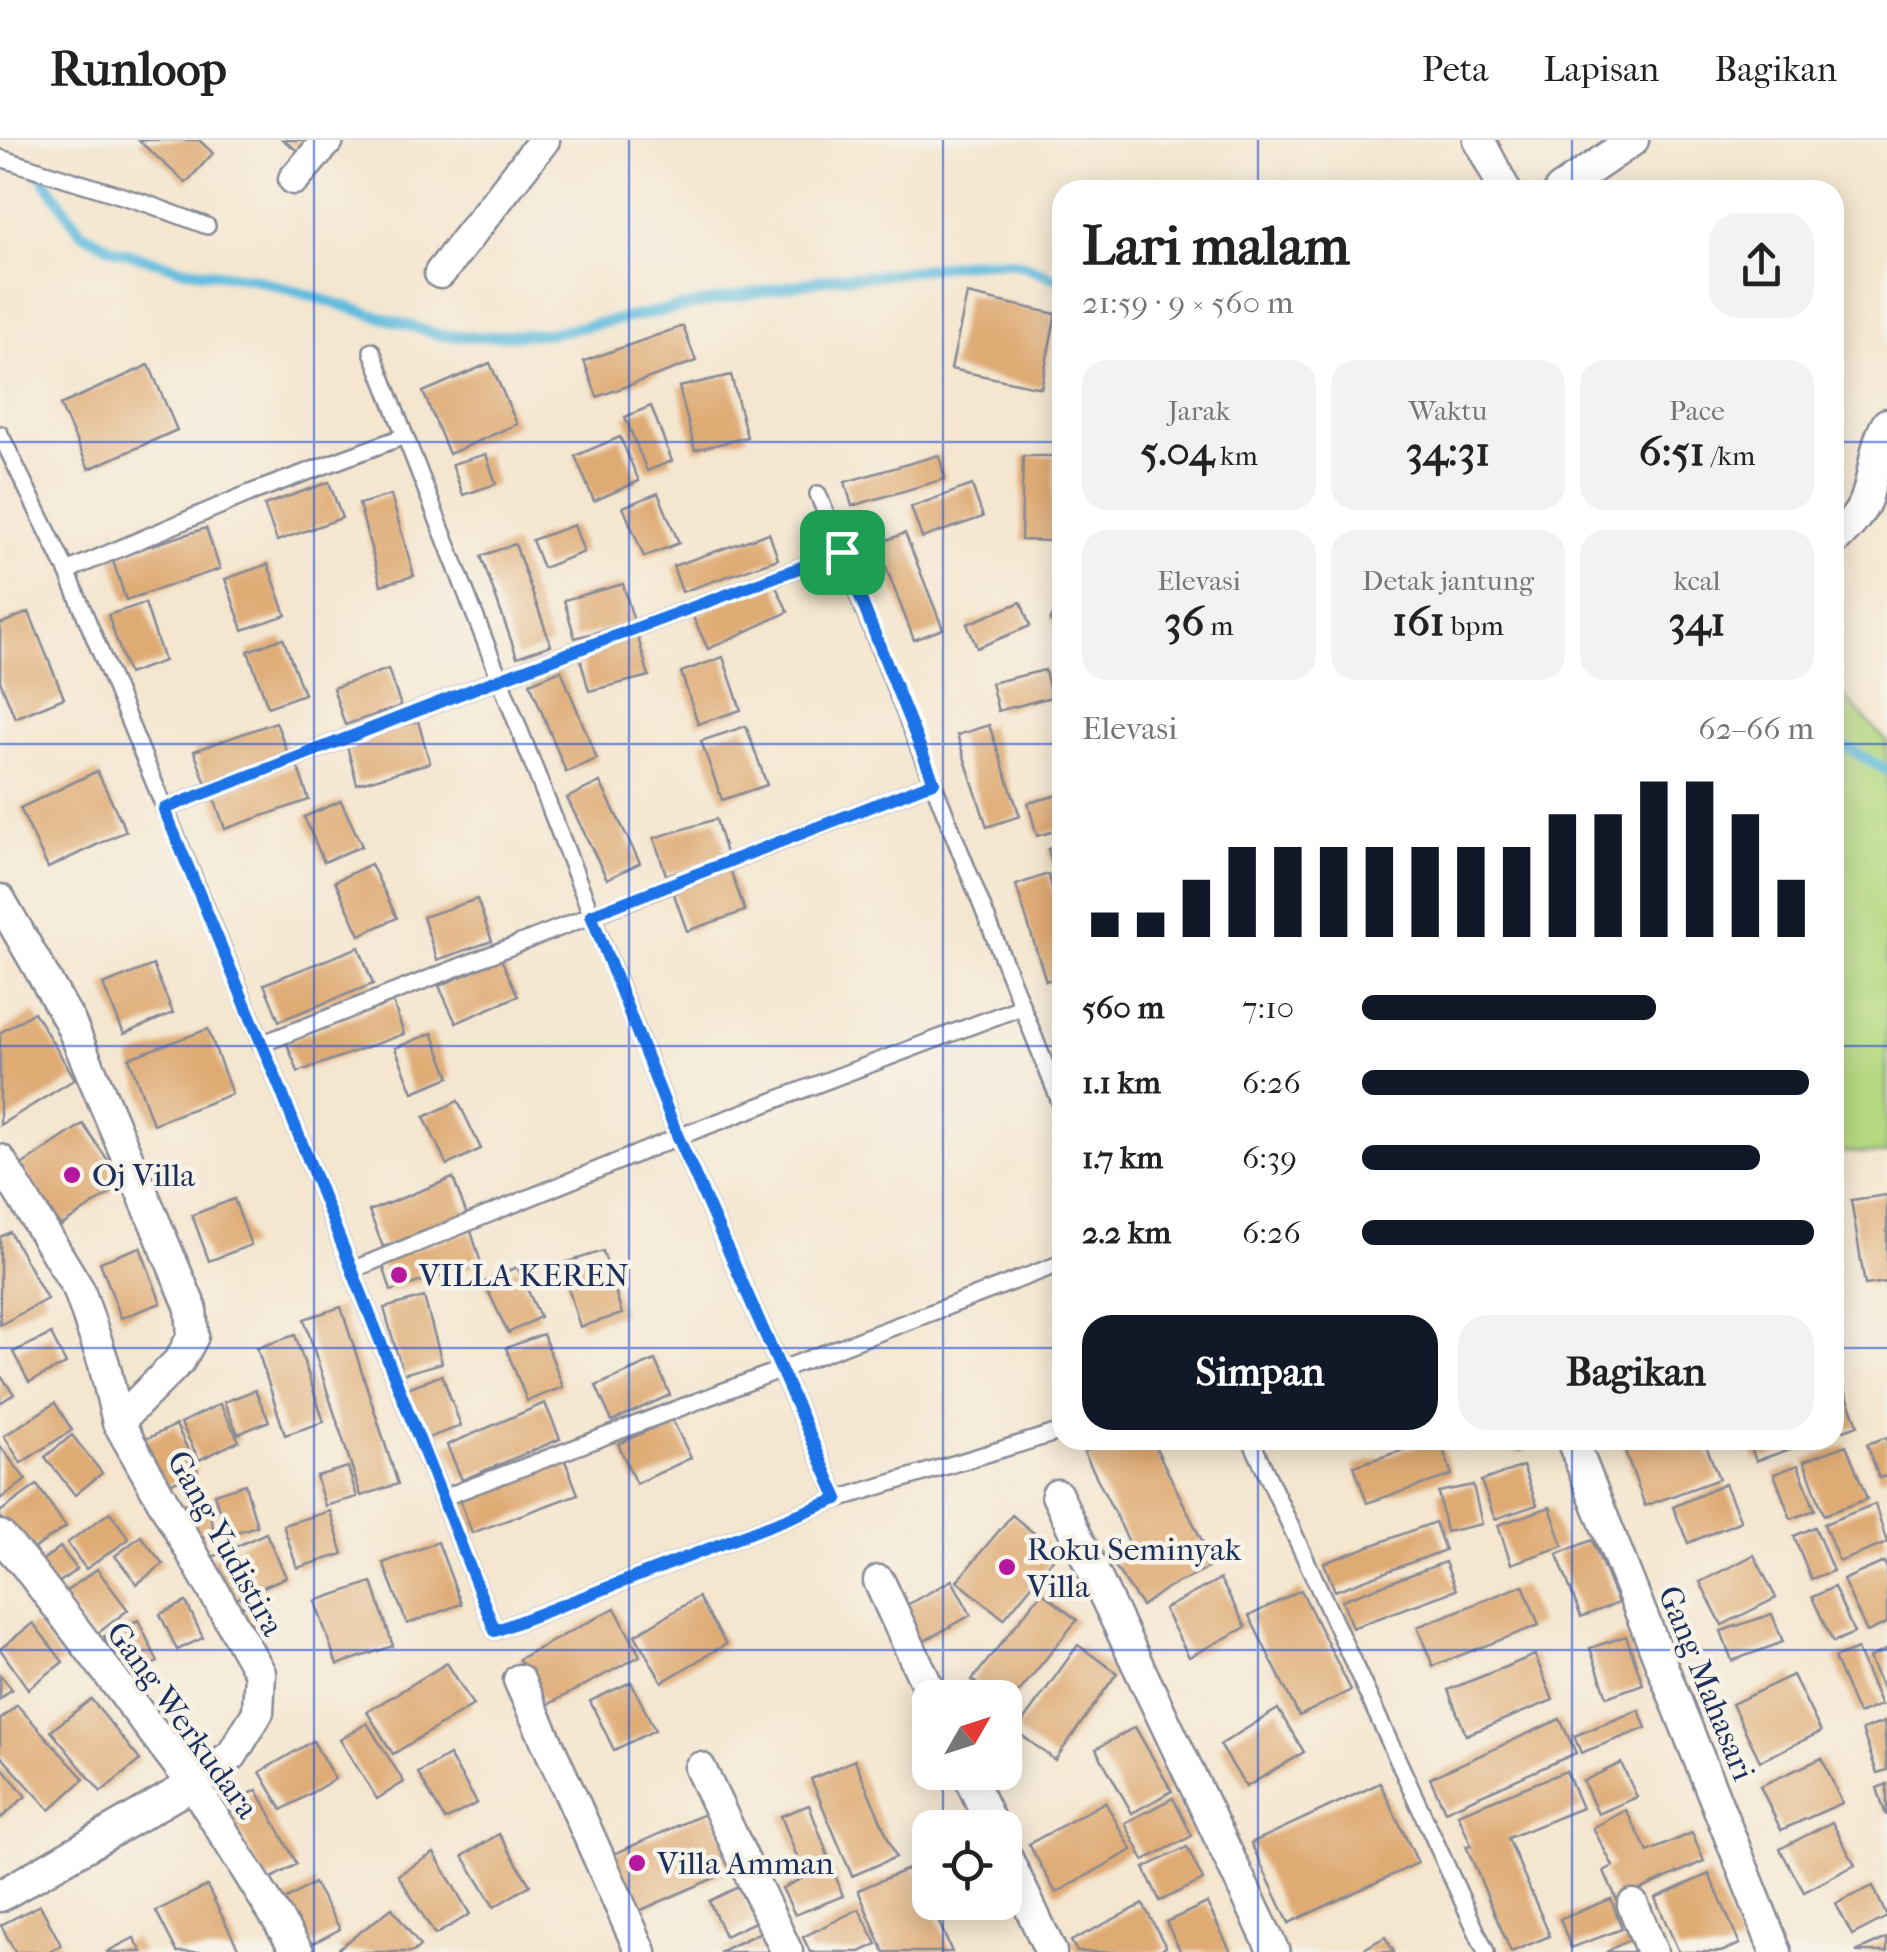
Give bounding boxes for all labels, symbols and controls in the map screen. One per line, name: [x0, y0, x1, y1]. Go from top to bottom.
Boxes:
text: Runloop: [50, 41, 227, 97]
text: Peta: [1422, 49, 1488, 90]
text: Lapisan: [1543, 49, 1659, 90]
text: Bagikan: [1714, 49, 1837, 90]
button: share: [1709, 213, 1814, 318]
text: Lari malam: [1082, 214, 1350, 278]
text: 21:59 · 9 × 560 m: [1082, 284, 1294, 321]
text: Jarak: [1168, 394, 1230, 427]
text: Waktu: [1409, 394, 1487, 427]
text: Pace: [1669, 394, 1725, 427]
text: 5.04: [1140, 427, 1214, 476]
text: 34:31: [1406, 427, 1490, 476]
text: 6:51: [1639, 427, 1705, 476]
text: km: [1214, 439, 1258, 472]
text: /km: [1705, 439, 1755, 472]
pin: [800, 510, 885, 595]
icon: arrive: [815, 525, 870, 580]
text: Elevasi: [1157, 564, 1241, 597]
text: Detak jantung: [1362, 564, 1534, 597]
text: kcal: [1673, 564, 1721, 597]
text: 36: [1164, 597, 1204, 646]
text: 161: [1392, 597, 1445, 646]
text: 341: [1668, 597, 1726, 646]
text: m: [1204, 609, 1234, 642]
text: bpm: [1445, 609, 1504, 642]
text: Elevasi: [1082, 710, 1177, 747]
text: 62–66 m: [1698, 710, 1814, 747]
text: 560 m: [1082, 989, 1164, 1026]
text: 7:10: [1242, 989, 1294, 1026]
text: 1.1 km: [1082, 1064, 1161, 1101]
text: 6:26: [1242, 1064, 1301, 1101]
text: 1.7 km: [1082, 1139, 1163, 1176]
text: 6:39: [1242, 1139, 1297, 1176]
place label: Oj Villa: [92, 1157, 196, 1194]
marker: Oj Villa: [61, 1164, 83, 1186]
text: 2.2 km: [1082, 1214, 1171, 1251]
text: 6:26: [1242, 1214, 1301, 1251]
place label: VILLA KEREN: [418, 1257, 629, 1294]
marker: VILLA KEREN: [388, 1264, 410, 1286]
button: Simpan: [1082, 1315, 1438, 1430]
button: Bagikan: [1458, 1315, 1814, 1430]
street label: Gang Yudistira: [160, 1444, 292, 1643]
place label: Roku Seminyak Villa: [1026, 1531, 1242, 1605]
marker: Roku Seminyak Villa: [996, 1556, 1018, 1578]
street label: Gang Mahasari: [1651, 1581, 1763, 1786]
street label: Gang Werkudara: [99, 1615, 267, 1827]
north arrow: [912, 1680, 1022, 1790]
map controls: [912, 1680, 1022, 1920]
button: locate: [912, 1810, 1022, 1920]
place label: Villa Amman: [656, 1845, 834, 1882]
marker: Villa Amman: [626, 1852, 648, 1874]

